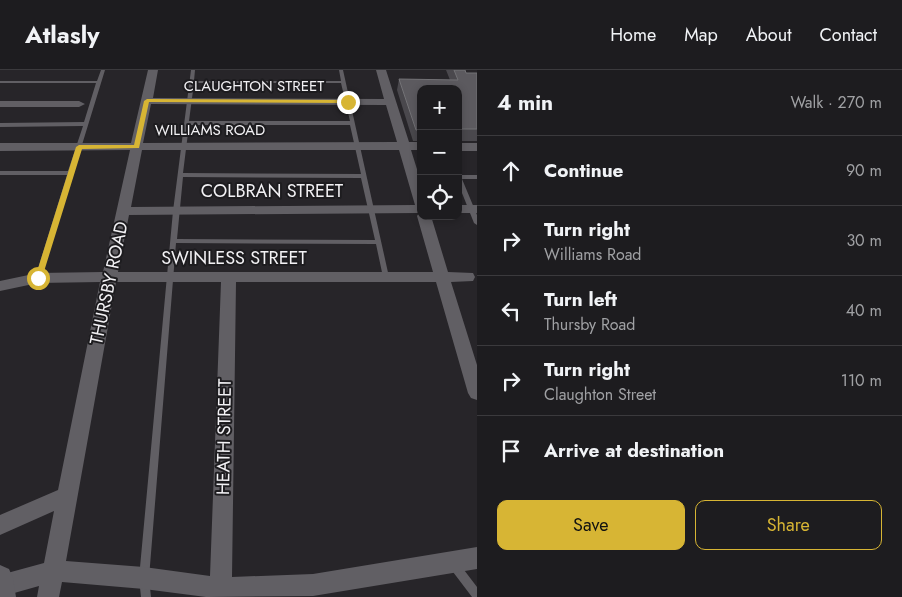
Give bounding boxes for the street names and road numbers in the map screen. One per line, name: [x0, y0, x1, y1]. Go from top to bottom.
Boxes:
street label: CLAUGHTON STREET: [184, 75, 324, 97]
street label: WILLIAMS ROAD: [155, 119, 265, 141]
street label: COLBRAN STREET: [201, 178, 344, 204]
street label: THURSBY ROAD: [83, 219, 135, 347]
street label: SWINLESS STREET: [161, 245, 307, 271]
street label: HEATH STREET: [210, 378, 238, 495]

